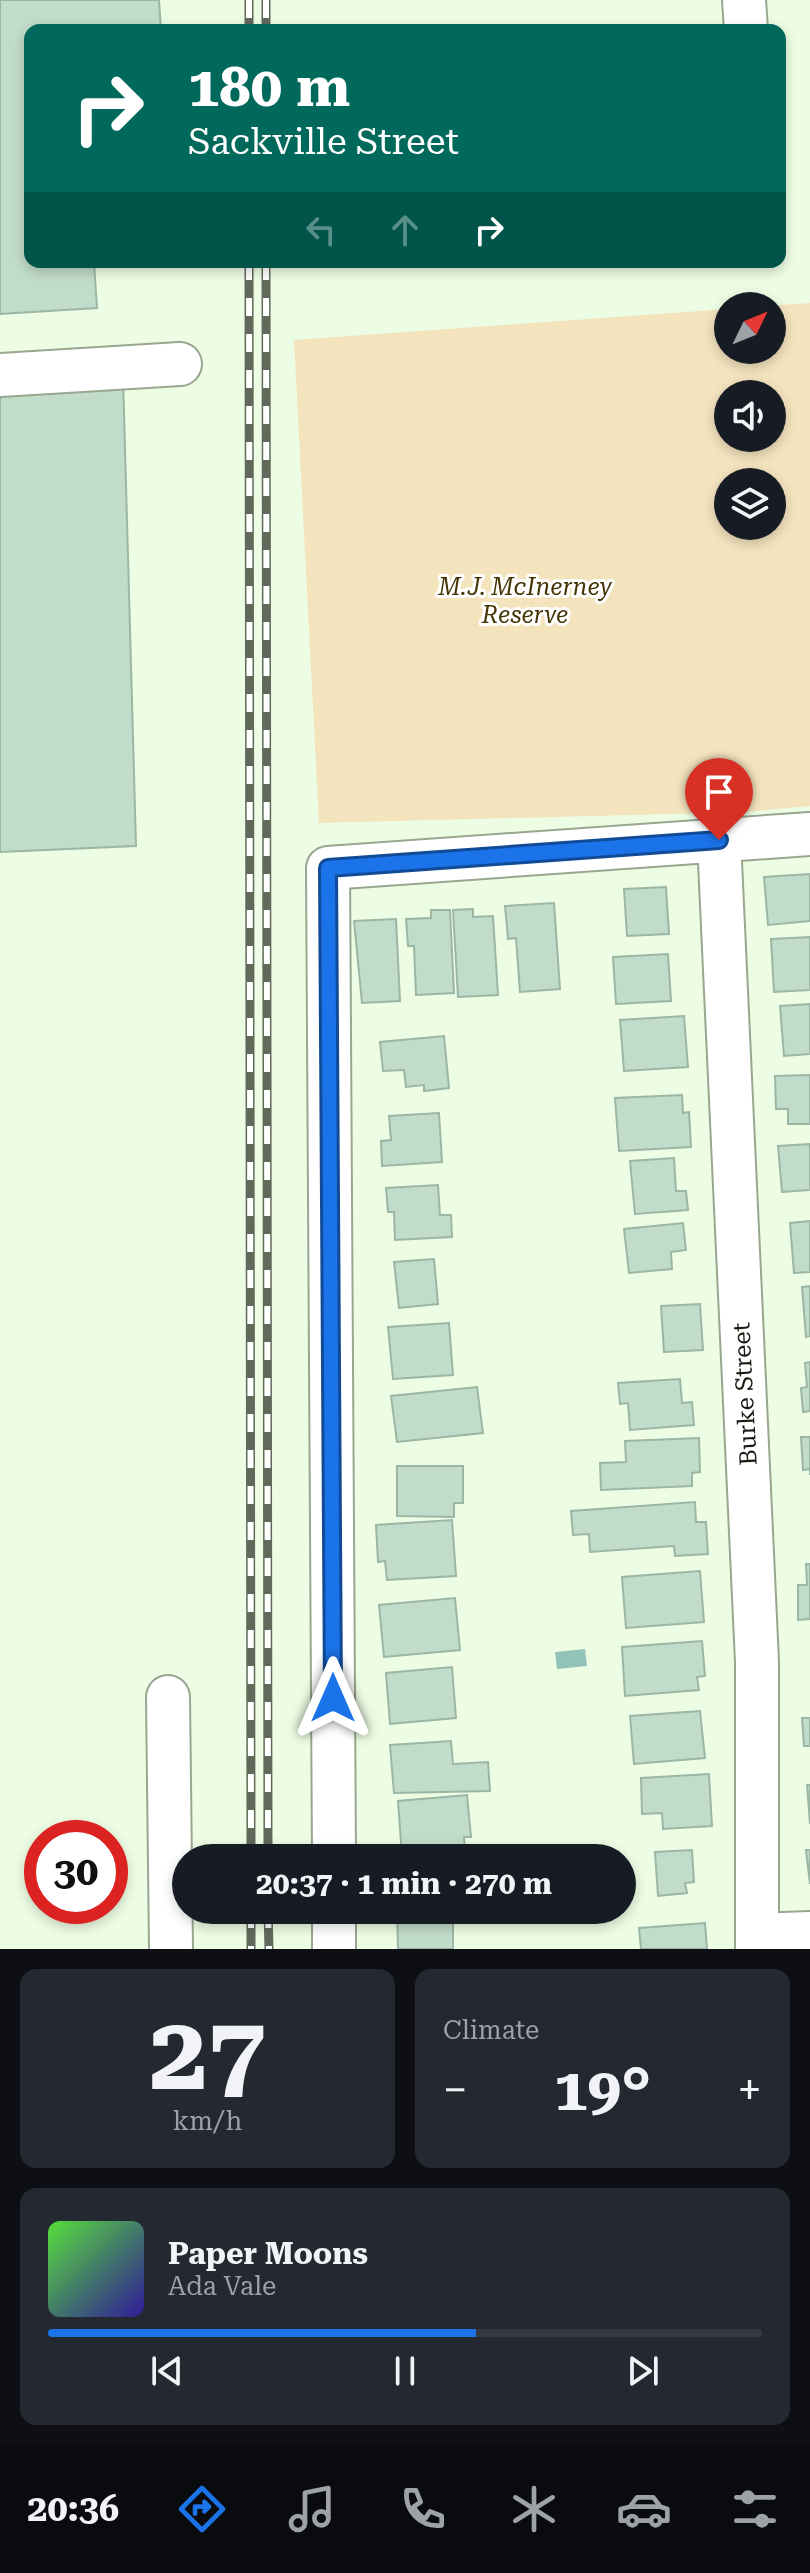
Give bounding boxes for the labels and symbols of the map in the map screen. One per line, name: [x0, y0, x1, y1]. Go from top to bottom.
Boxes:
north arrow: [714, 292, 786, 364]
park label: M.J. McInerney Reserve: [437, 573, 612, 629]
pin: [685, 758, 753, 840]
street label: Burke Street: [727, 1322, 763, 1466]
position arrow: [291, 1656, 375, 1740]
speed limit sign: 30: [24, 1820, 128, 1924]

